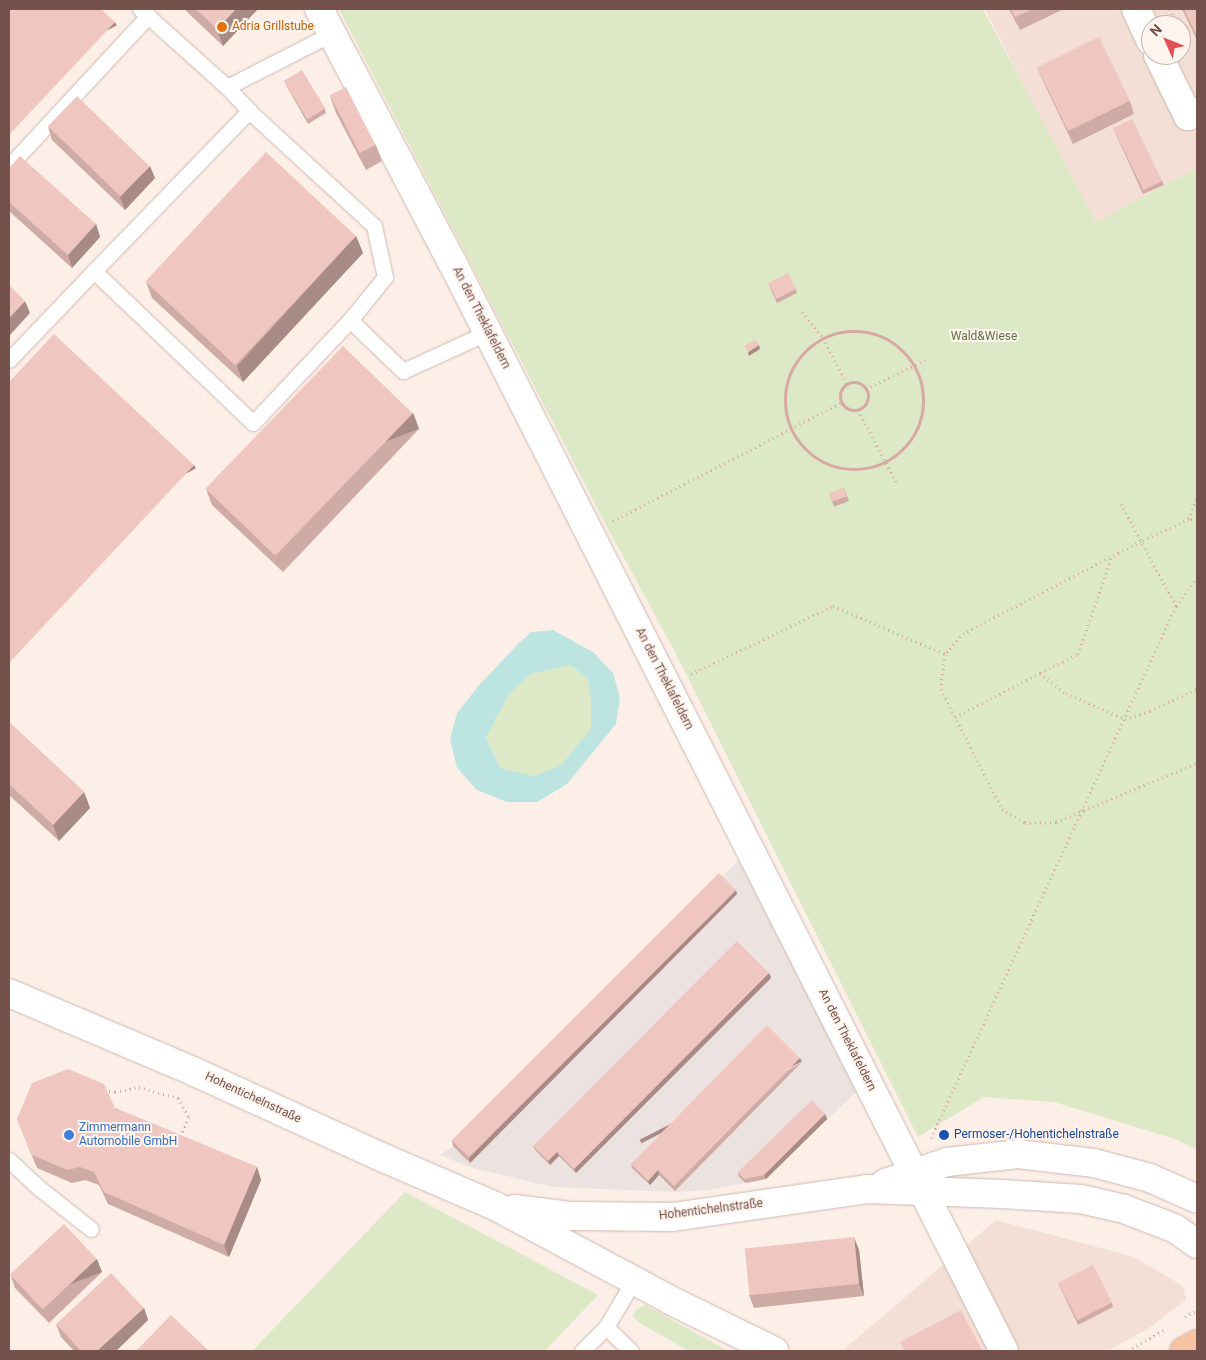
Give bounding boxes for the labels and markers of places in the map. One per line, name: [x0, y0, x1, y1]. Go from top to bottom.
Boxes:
place label: Adria Grillstube: [232, 20, 314, 34]
marker: Adria Grillstube: [216, 21, 228, 33]
place label: Zimmermann Automobile GmbH: [79, 1121, 177, 1149]
place label: Permoser-/Hohentichelnstraße: [954, 1128, 1119, 1142]
marker: Zimmermann Automobile GmbH: [63, 1129, 75, 1141]
marker: Permoser-/Hohentichelnstraße: [938, 1129, 950, 1141]

